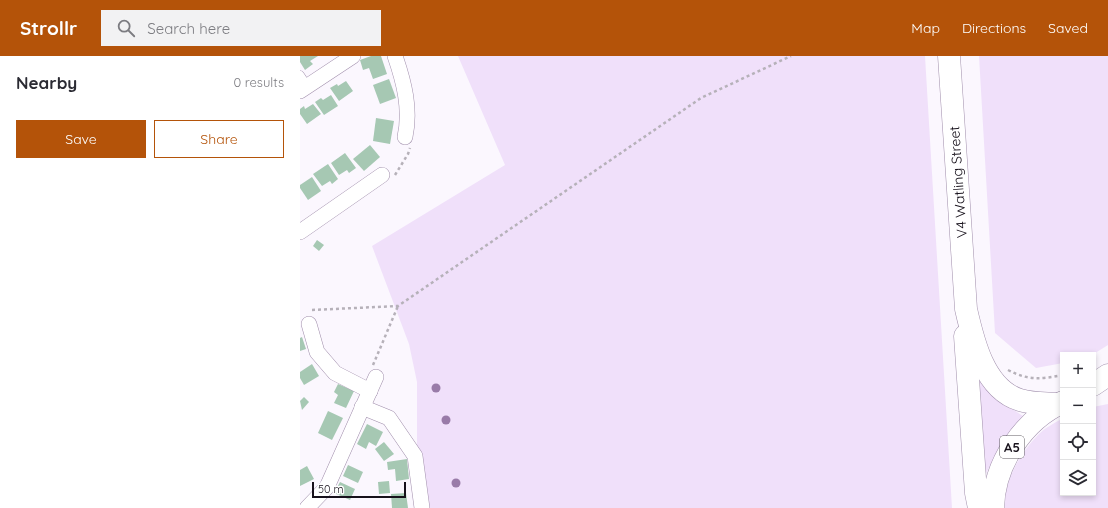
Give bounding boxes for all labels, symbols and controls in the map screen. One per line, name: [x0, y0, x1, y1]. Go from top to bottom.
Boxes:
search box: [101, 10, 381, 46]
text: Strollr: [20, 16, 77, 40]
icon: search: [115, 17, 137, 39]
text: Search here: [147, 19, 230, 38]
text: Map: [911, 19, 940, 37]
text: Directions: [962, 19, 1026, 37]
text: Saved: [1048, 19, 1088, 37]
text: Nearby: [16, 72, 77, 93]
text: 0 results: [233, 74, 284, 90]
button: Save: [16, 120, 146, 158]
button: Share: [154, 120, 284, 158]
street label: V4 Watling Street: [945, 125, 971, 239]
map controls: [1060, 352, 1096, 496]
button: +: [1060, 352, 1096, 388]
button: −: [1060, 388, 1096, 424]
button: locate: [1060, 424, 1096, 460]
road number: A5: [1000, 436, 1024, 458]
button: layers: [1060, 460, 1096, 496]
scale bar: [312, 480, 406, 499]
text: 50 m: [318, 482, 344, 496]

